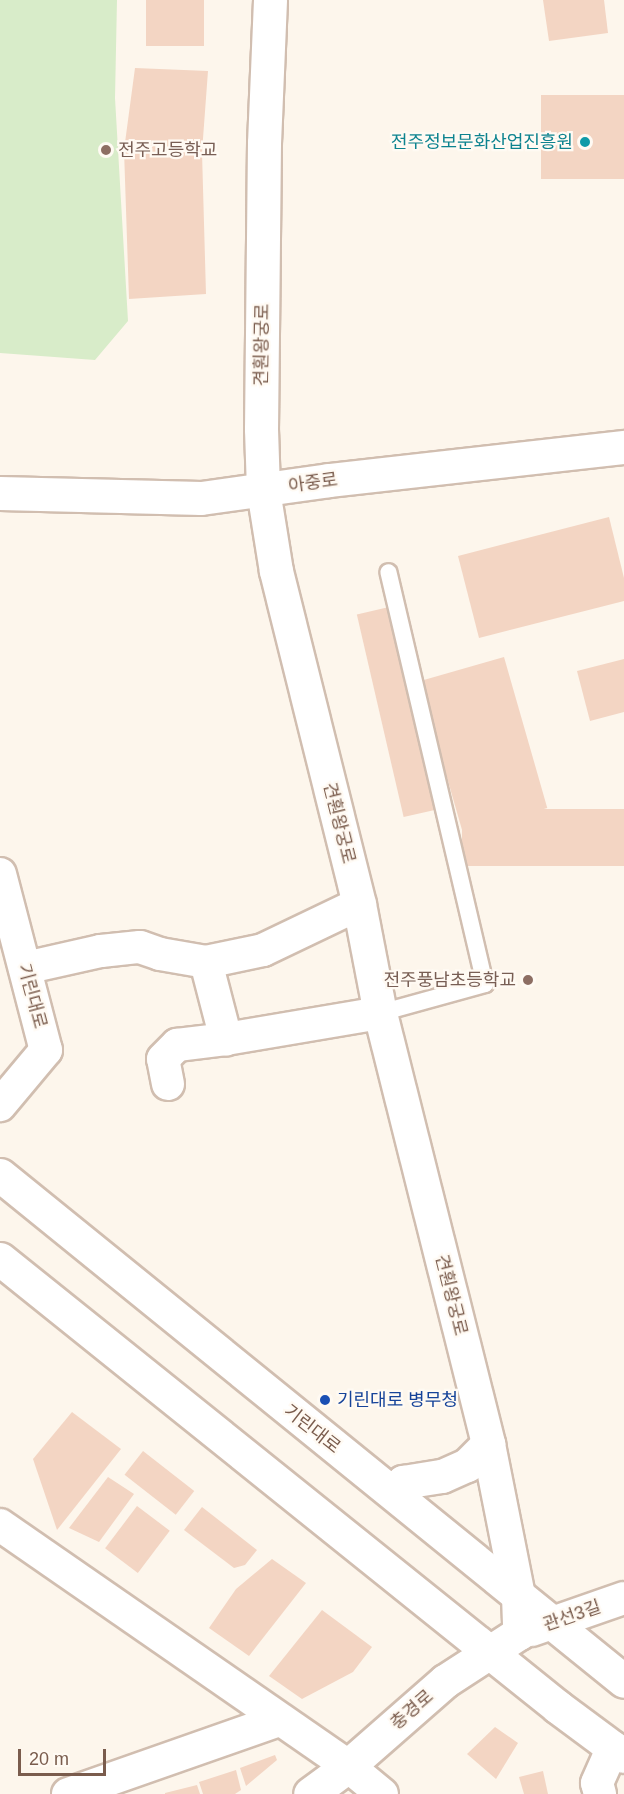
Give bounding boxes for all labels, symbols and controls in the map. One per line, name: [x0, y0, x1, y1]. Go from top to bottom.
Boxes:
place label: 전주정보문화산업진흥원: [391, 131, 573, 153]
marker: 전주정보문화산업진흥원: [578, 135, 592, 149]
place label: 전주고등학교: [118, 139, 217, 161]
marker: 전주고등학교: [99, 143, 113, 157]
street label: 견훤왕궁로: [250, 303, 274, 387]
street label: 아중로: [287, 469, 339, 497]
street label: 견훤왕궁로: [319, 780, 359, 866]
street label: 기린대로: [13, 961, 51, 1031]
place label: 전주풍남초등학교: [384, 969, 516, 991]
marker: 전주풍남초등학교: [521, 973, 535, 987]
street label: 견훤왕궁로: [431, 1252, 471, 1338]
place label: 기린대로 병무청: [337, 1389, 458, 1411]
marker: 기린대로 병무청: [318, 1393, 332, 1407]
street label: 기린대로: [279, 1400, 345, 1458]
street label: 관선3길: [540, 1596, 604, 1636]
street label: 충경로: [386, 1686, 438, 1734]
scale bar: [21, 1737, 110, 1775]
text: 20 m: [29, 1749, 69, 1769]

